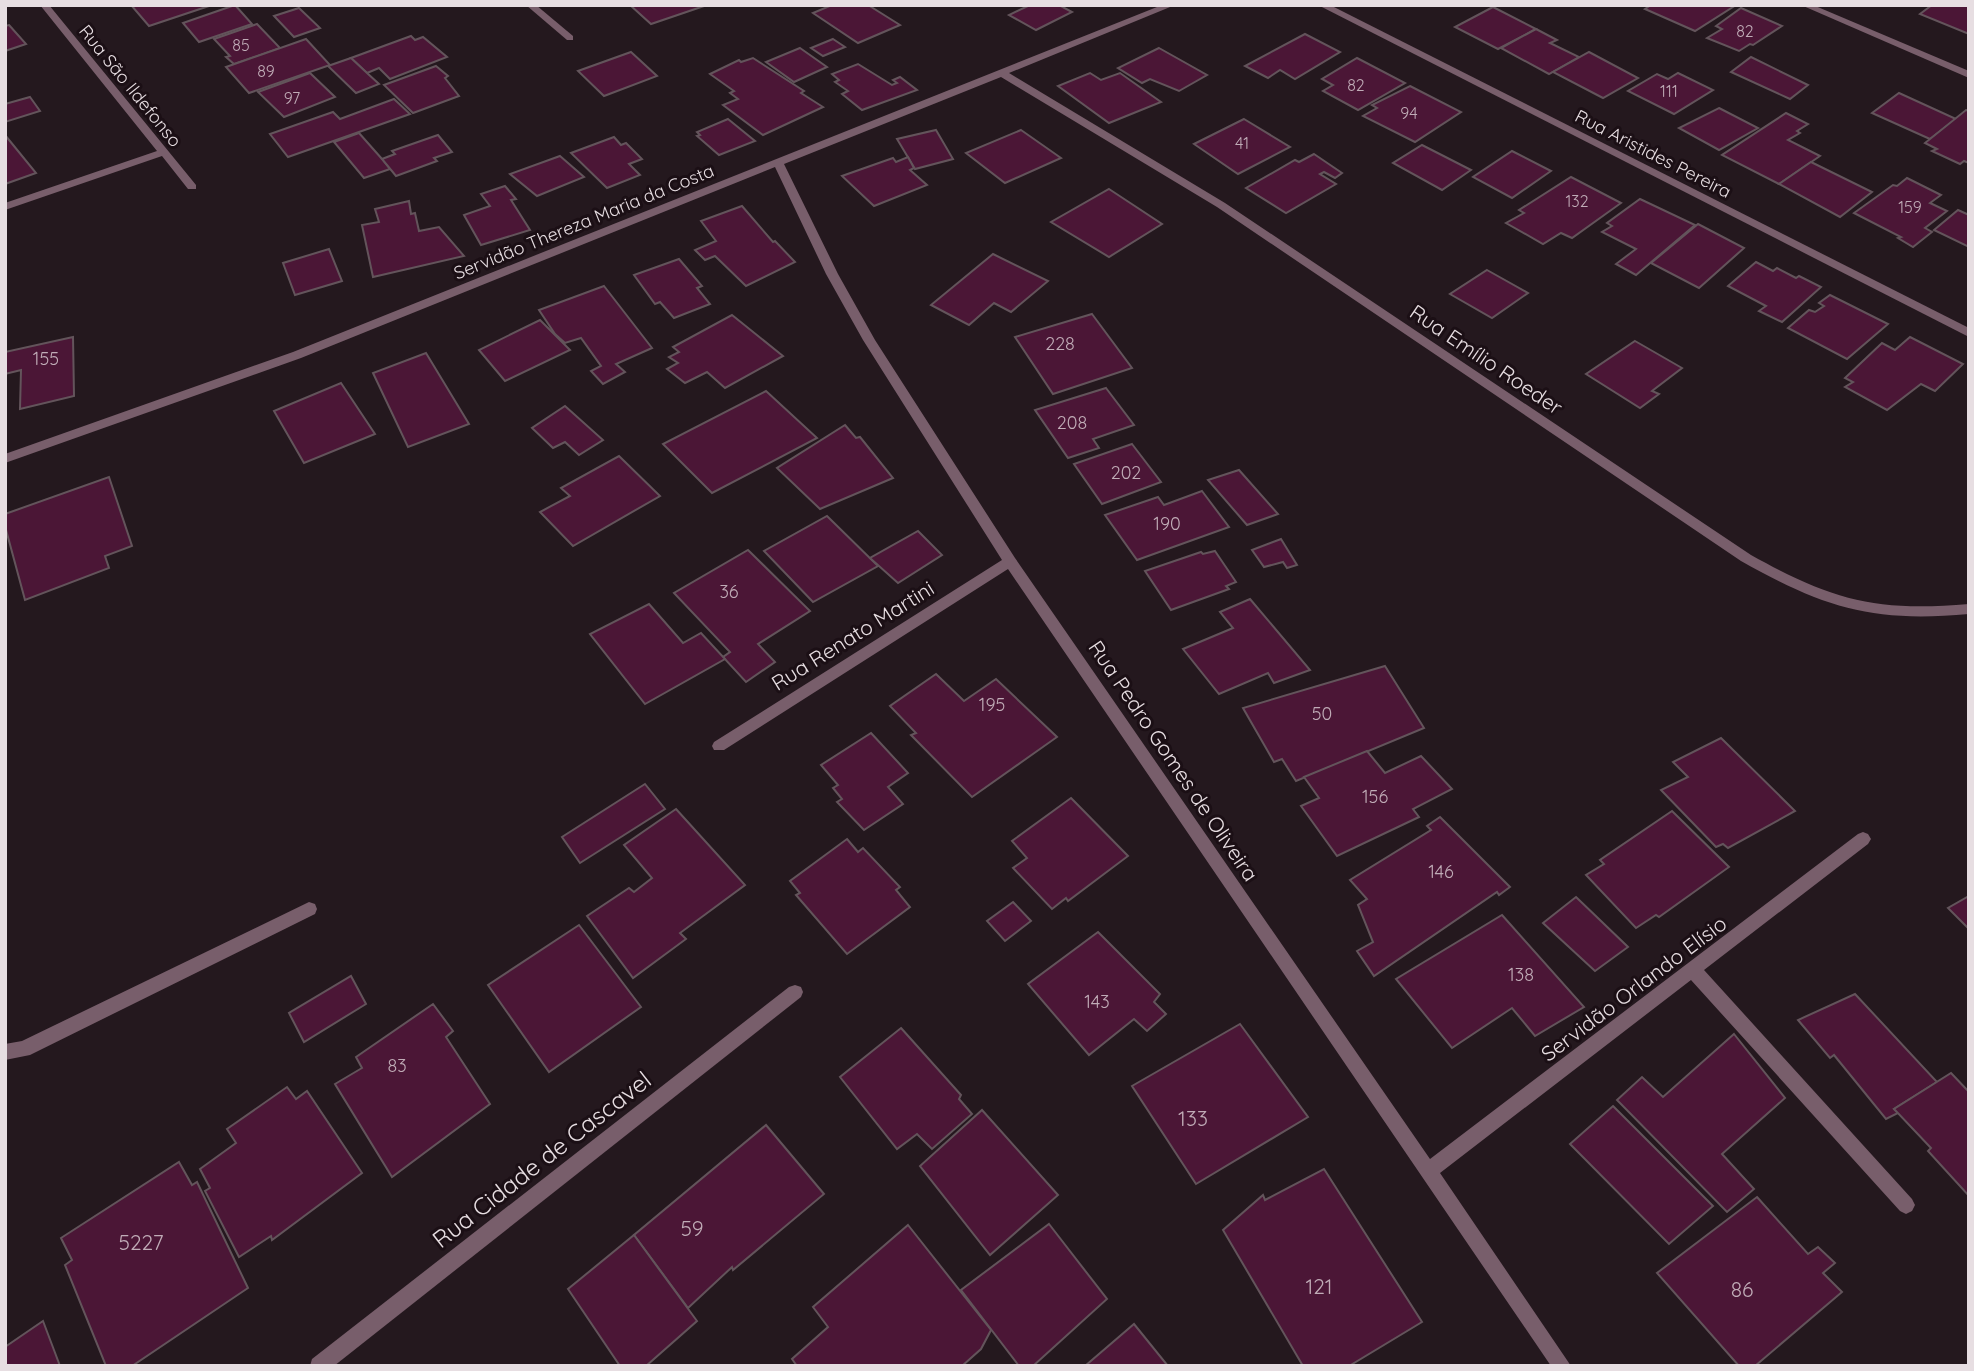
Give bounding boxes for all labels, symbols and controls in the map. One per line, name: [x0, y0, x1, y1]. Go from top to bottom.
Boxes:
street label: Rua São Ildefonso: [74, 20, 187, 151]
house number: 82: [1736, 21, 1754, 41]
house number: 85: [232, 35, 250, 55]
house number: 89: [257, 61, 275, 81]
house number: 82: [1347, 75, 1365, 95]
house number: 111: [1660, 81, 1678, 101]
house number: 97: [284, 88, 300, 108]
house number: 94: [1400, 103, 1418, 123]
street label: Rua Aristides Pereira: [1571, 104, 1735, 203]
house number: 41: [1235, 133, 1249, 153]
street label: Servidão Thereza Maria da Costa: [450, 159, 717, 284]
house number: 132: [1565, 191, 1589, 211]
house number: 159: [1898, 197, 1922, 217]
street label: Rua Emílio Roeder: [1405, 298, 1568, 420]
house number: 228: [1045, 332, 1075, 355]
house number: 155: [33, 347, 59, 370]
house number: 208: [1057, 411, 1087, 434]
house number: 202: [1111, 461, 1141, 484]
house number: 190: [1153, 512, 1181, 535]
street label: Rua Renato Martini: [766, 575, 939, 696]
house number: 36: [719, 580, 739, 603]
street label: Rua Pedro Gomes de Oliveira: [1083, 635, 1264, 886]
house number: 195: [979, 693, 1005, 716]
house number: 50: [1312, 702, 1332, 725]
house number: 156: [1362, 785, 1388, 808]
house number: 146: [1428, 860, 1454, 883]
street label: Servidão Orlando Elísio: [1536, 910, 1731, 1066]
house number: 138: [1508, 963, 1534, 986]
house number: 143: [1084, 990, 1110, 1013]
house number: 83: [387, 1054, 407, 1077]
street label: Rua Cidade de Cascavel: [426, 1064, 657, 1254]
house number: 133: [1178, 1105, 1208, 1131]
house number: 59: [680, 1215, 704, 1241]
house number: 5227: [118, 1229, 164, 1255]
house number: 121: [1305, 1273, 1333, 1299]
house number: 86: [1731, 1276, 1753, 1302]

